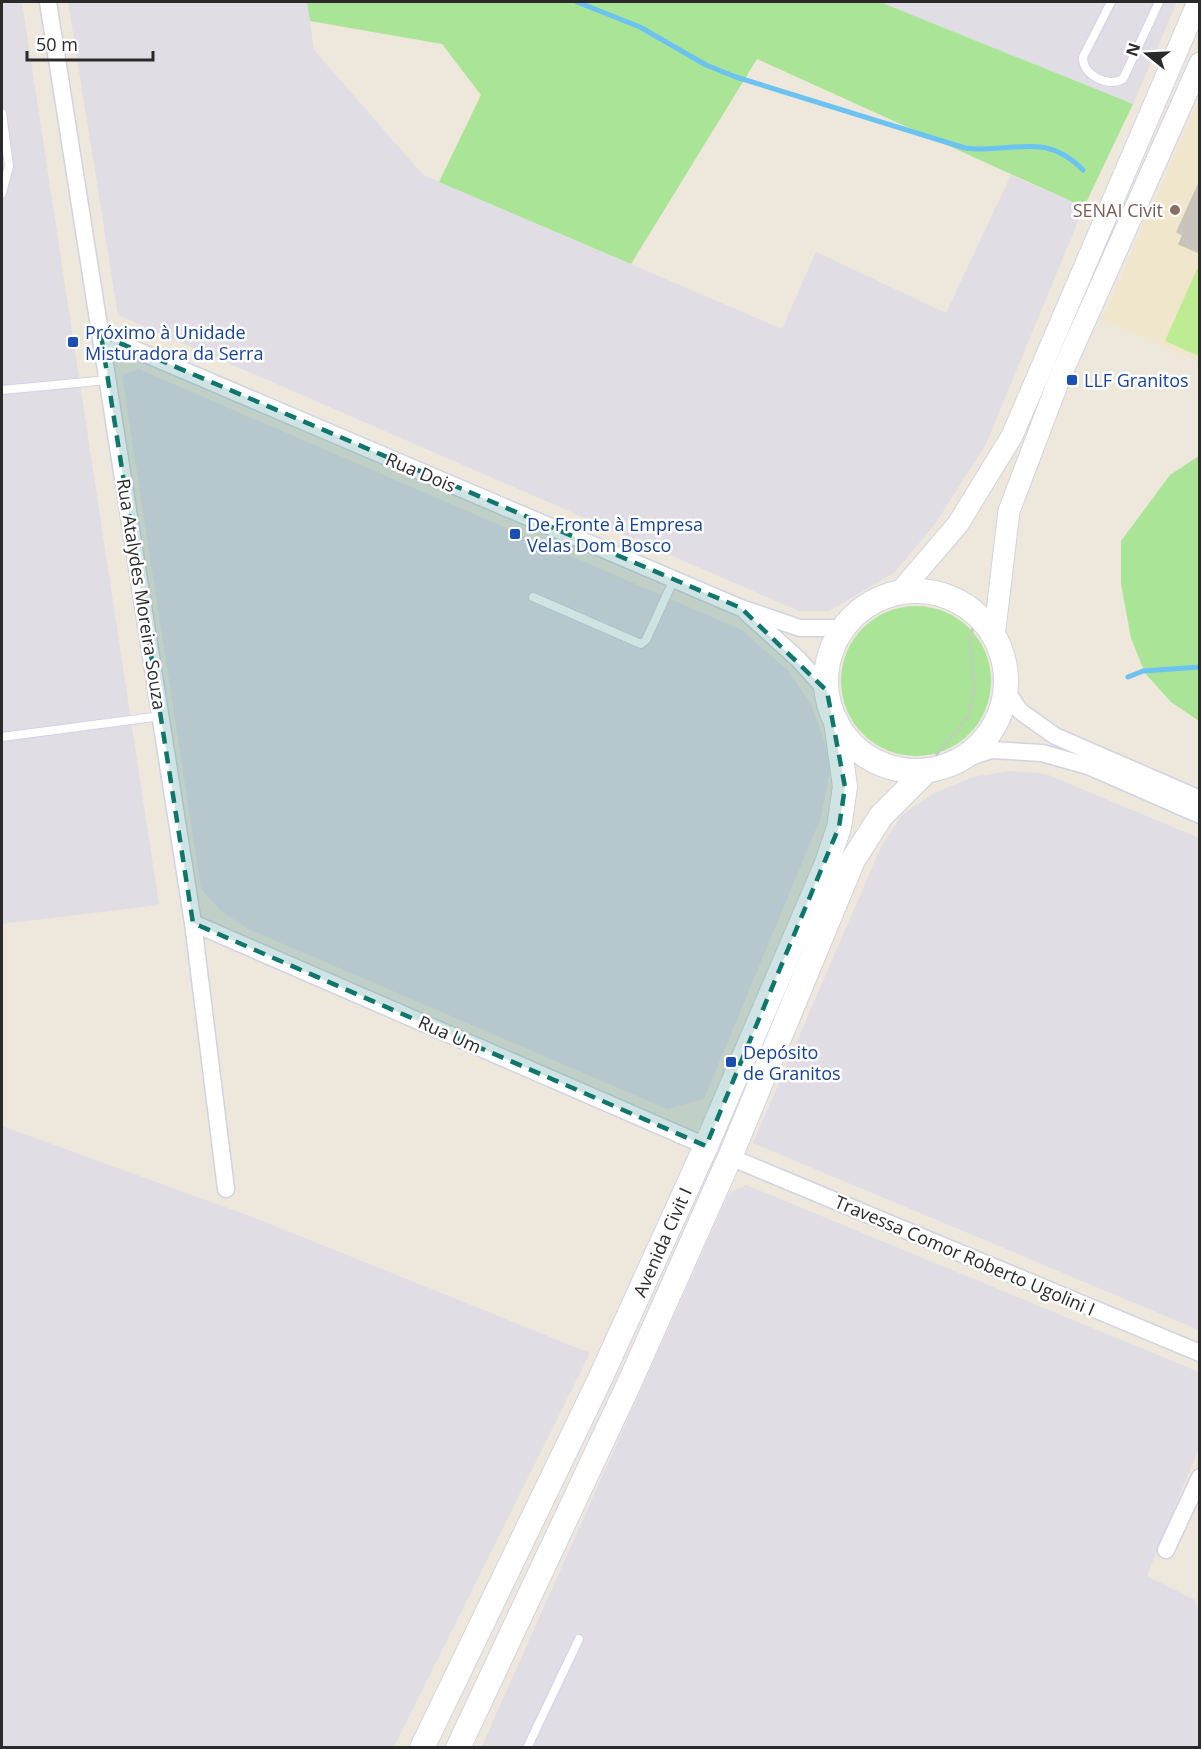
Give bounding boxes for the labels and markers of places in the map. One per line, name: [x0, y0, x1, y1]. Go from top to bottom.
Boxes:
place label: SENAI Civit: [1073, 198, 1163, 222]
marker: SENAI Civit: [1168, 203, 1182, 217]
place label: Próximo à Unidade Misturadora da Serra: [85, 320, 263, 365]
marker: Próximo à Unidade Misturadora da Serra: [66, 335, 80, 349]
place label: LLF Granitos: [1084, 368, 1189, 392]
marker: LLF Granitos: [1065, 373, 1079, 387]
place label: De Fronte à Empresa Velas Dom Bosco: [527, 512, 703, 557]
marker: De Fronte à Empresa Velas Dom Bosco: [508, 527, 522, 541]
place label: Depósito de Granitos: [743, 1040, 841, 1085]
marker: Depósito de Granitos: [724, 1055, 738, 1069]

